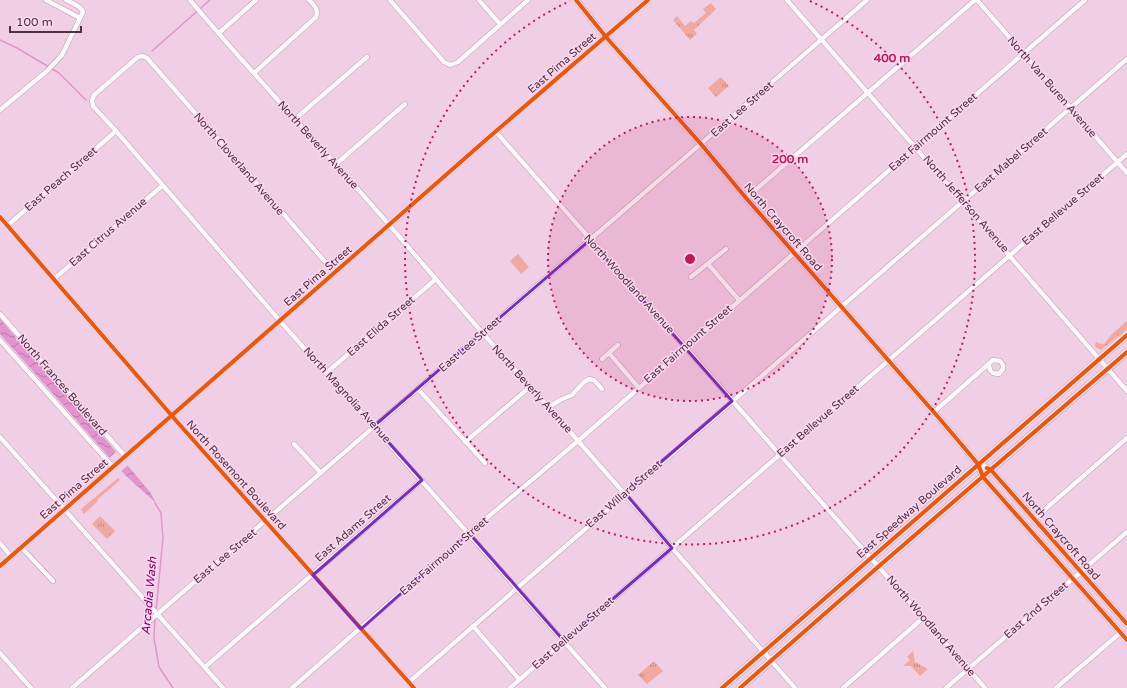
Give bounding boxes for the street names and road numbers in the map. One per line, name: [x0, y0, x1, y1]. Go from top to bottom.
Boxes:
street label: East Pima Street: [525, 30, 599, 96]
street label: North Van Buren Avenue: [1005, 34, 1099, 140]
street label: East Lee Street: [708, 78, 776, 140]
street label: East Fairmount Street: [886, 90, 980, 174]
street label: North Beverly Avenue: [275, 98, 361, 192]
street label: North Cloverland Avenue: [191, 110, 287, 218]
street label: East Mabel Street: [972, 125, 1050, 195]
street label: East Peach Street: [22, 144, 100, 214]
street label: North Jefferson Avenue: [920, 153, 1012, 255]
street label: East Bellevue Street: [1020, 170, 1106, 248]
street label: North Craycroft Road: [741, 180, 825, 274]
street label: East Citrus Avenue: [67, 195, 149, 269]
street label: North Woodland Avenue: [581, 232, 677, 336]
street label: East Pima Street: [281, 243, 355, 309]
street label: East Elida Street: [345, 293, 417, 359]
street label: East Fairmount Street: [641, 302, 735, 386]
street label: East Lee Street: [436, 313, 504, 375]
street label: North Frances Boulevard: [15, 332, 110, 438]
street label: North Beverly Avenue: [489, 342, 575, 436]
street label: North Magnolia Avenue: [301, 344, 393, 446]
street label: East Bellevue Street: [775, 382, 861, 460]
street label: North Rosemont Boulevard: [183, 418, 289, 532]
street label: East Pima Street: [37, 456, 111, 522]
street label: East Willard Street: [583, 458, 665, 530]
street label: East Speedway Boulevard: [854, 463, 964, 561]
street label: North Craycroft Road: [1019, 489, 1103, 583]
street label: East Adams Street: [312, 492, 394, 564]
street label: East Fairmount Street: [397, 514, 491, 598]
street label: East Lee Street: [191, 526, 259, 586]
street label: North Woodland Avenue: [884, 573, 978, 679]
street label: East 2nd Street: [1001, 579, 1071, 641]
street label: East Bellevue Street: [530, 594, 616, 672]

